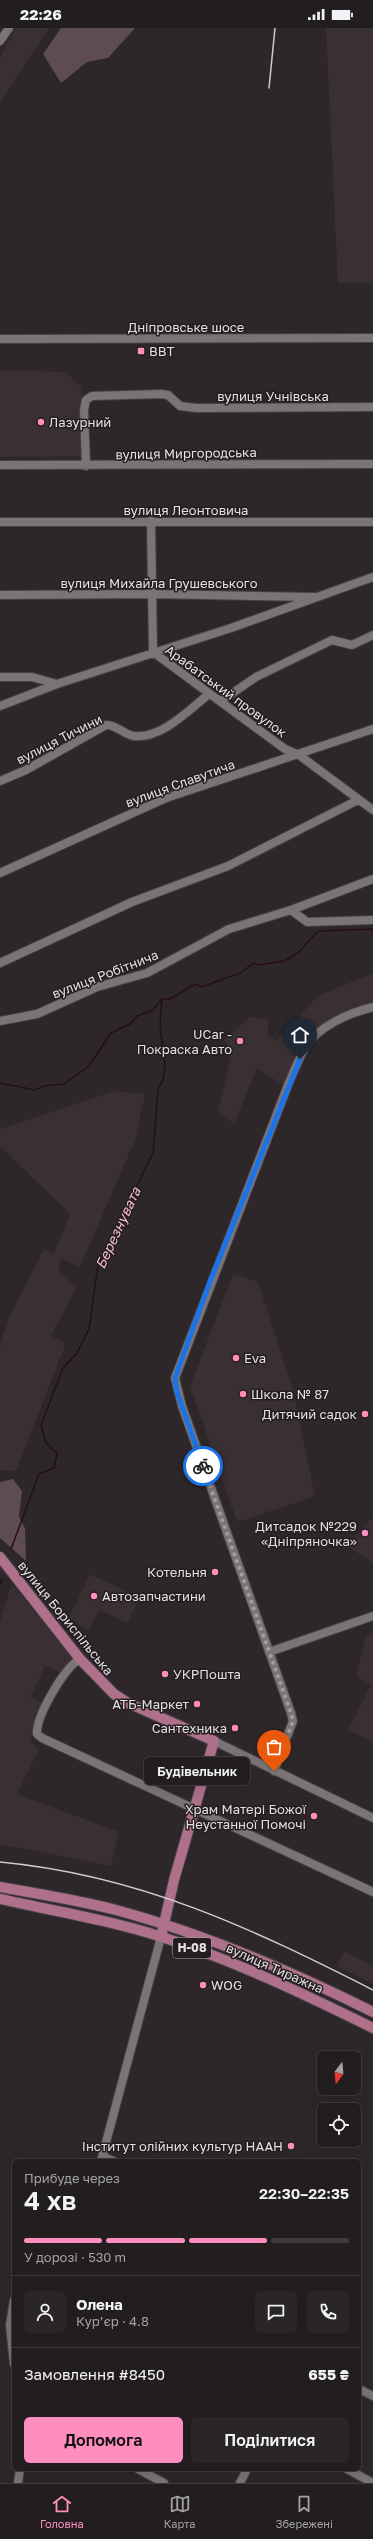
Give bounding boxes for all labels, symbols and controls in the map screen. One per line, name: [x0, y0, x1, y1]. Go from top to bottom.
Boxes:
text: 22:26: [20, 5, 62, 23]
street label: Дніпровське шосе: [128, 319, 244, 335]
place label: ВВТ: [149, 343, 174, 359]
marker: ВВТ: [136, 346, 146, 356]
street label: вулиця Учнівська: [217, 388, 329, 404]
place label: Лазурний: [49, 414, 111, 430]
marker: Лазурний: [36, 417, 46, 427]
street label: вулиця Миргородська: [115, 444, 257, 462]
street label: вулиця Леонтовича: [124, 502, 248, 518]
street label: вулиця Михайла Грушевського: [61, 575, 258, 591]
street label: Арабатський провулок: [162, 642, 290, 741]
street label: вулиця Тичини: [13, 710, 105, 768]
street label: вулиця Славутича: [123, 756, 237, 810]
street label: вулиця Робітнича: [50, 946, 160, 1002]
pin: [283, 1018, 317, 1059]
icon: home: [289, 1024, 311, 1046]
place label: UCar - Покраска Авто: [137, 1026, 232, 1057]
marker: UCar - Покраска Авто: [235, 1036, 245, 1046]
water label: Березнувата: [91, 1183, 144, 1271]
place label: Eva: [244, 1350, 266, 1366]
marker: Eva: [231, 1353, 241, 1363]
place label: Школа № 87: [251, 1386, 329, 1402]
marker: Школа № 87: [238, 1389, 248, 1399]
place label: Дитячий садок: [262, 1406, 358, 1422]
marker: Дитячий садок: [360, 1409, 370, 1419]
courier: [183, 1446, 223, 1486]
icon: bike: [192, 1455, 214, 1477]
place label: Дитсадок №229 «Дніпряночка»: [255, 1518, 357, 1549]
marker: Дитсадок №229 «Дніпряночка»: [360, 1528, 370, 1538]
street label: вулиця Бориспільська: [15, 1558, 117, 1678]
place label: Котельня: [147, 1564, 207, 1580]
marker: Котельня: [210, 1567, 220, 1577]
place label: Автозапчастини: [102, 1588, 206, 1604]
marker: Автозапчастини: [89, 1591, 99, 1601]
place label: УКРПошта: [173, 1666, 241, 1682]
marker: УКРПошта: [160, 1669, 170, 1679]
place label: АТБ-Маркет: [112, 1696, 190, 1712]
marker: АТБ-Маркет: [192, 1699, 202, 1709]
place label: Сантехника: [152, 1720, 227, 1736]
marker: Сантехника: [230, 1723, 240, 1733]
pin: [257, 1730, 291, 1771]
icon: bag: [263, 1736, 285, 1758]
callout: Будівельник: [144, 1757, 250, 1785]
text: Будівельник: [157, 1763, 237, 1779]
place label: Храм Матері Божої Неустанної Помочі: [185, 1801, 307, 1832]
marker: Храм Матері Божої Неустанної Помочі: [309, 1811, 319, 1821]
road number: Н-08: [173, 1938, 211, 1958]
street label: вулиця Тиражна: [224, 1939, 326, 1997]
place label: WOG: [211, 1977, 242, 1993]
marker: WOG: [198, 1980, 208, 1990]
north arrow: [317, 2051, 361, 2095]
map controls: [317, 2051, 361, 2147]
button: locate: [317, 2103, 361, 2147]
place label: Інститут олійних культур НААН: [82, 2138, 283, 2154]
marker: Інститут олійних культур НААН: [286, 2141, 296, 2151]
text: Прибуде через: [24, 2170, 120, 2186]
text: 22:30–22:35: [259, 2184, 349, 2202]
text: 4 хв: [24, 2185, 77, 2216]
text: У дорозі · 530 m: [24, 2249, 126, 2265]
button: person: [24, 2291, 66, 2333]
button: chat: [255, 2291, 297, 2333]
button: phone: [307, 2291, 349, 2333]
text: Олена: [76, 2295, 123, 2313]
text: Кур’єр · 4.8: [76, 2313, 149, 2329]
text: Замовлення #8450: [24, 2365, 165, 2383]
text: 655 ₴: [308, 2365, 349, 2383]
button: Допомога: [24, 2417, 183, 2463]
button: Поділитися: [191, 2417, 349, 2463]
tab: Головна: [40, 2493, 84, 2530]
tab: Карта: [164, 2493, 195, 2530]
tab: Збережені: [275, 2493, 333, 2530]

